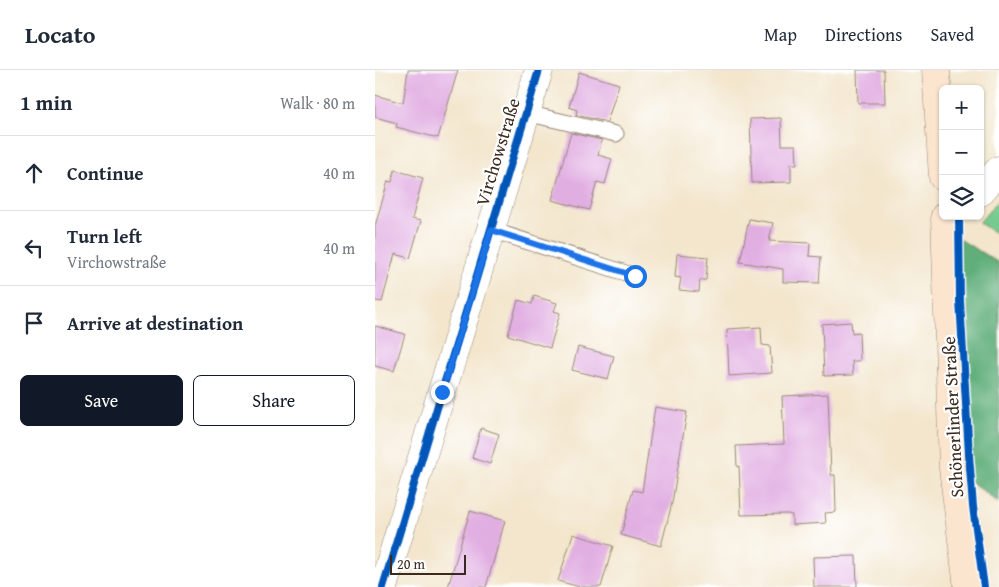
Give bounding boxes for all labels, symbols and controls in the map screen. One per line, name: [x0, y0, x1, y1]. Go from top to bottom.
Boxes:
text: Locato: [25, 17, 96, 52]
text: Map: [764, 21, 797, 48]
text: Directions: [825, 21, 902, 48]
text: Saved: [930, 21, 974, 48]
map controls: [939, 85, 984, 220]
button: +: [939, 85, 984, 130]
text: 1 min: [20, 87, 72, 118]
text: Walk · 80 m: [280, 91, 355, 115]
street label: Virchowstraße: [468, 94, 527, 209]
button: −: [939, 130, 984, 175]
icon: ahead: [20, 159, 48, 187]
text: Continue: [67, 159, 144, 187]
text: 40 m: [323, 161, 355, 185]
button: layers: [939, 175, 984, 220]
text: Turn left: [67, 222, 142, 250]
icon: left: [20, 234, 48, 262]
text: 40 m: [323, 236, 355, 260]
text: Virchowstraße: [67, 250, 166, 274]
route start: [624, 265, 647, 288]
icon: arrive: [20, 309, 48, 337]
text: Arrive at destination: [67, 309, 243, 337]
street label: Schönerlinder Straße: [935, 336, 970, 498]
button: Save: [20, 375, 183, 426]
button: Share: [193, 375, 355, 426]
route end: [431, 381, 454, 404]
scale bar: [390, 552, 466, 575]
text: 20 m: [397, 554, 425, 574]

